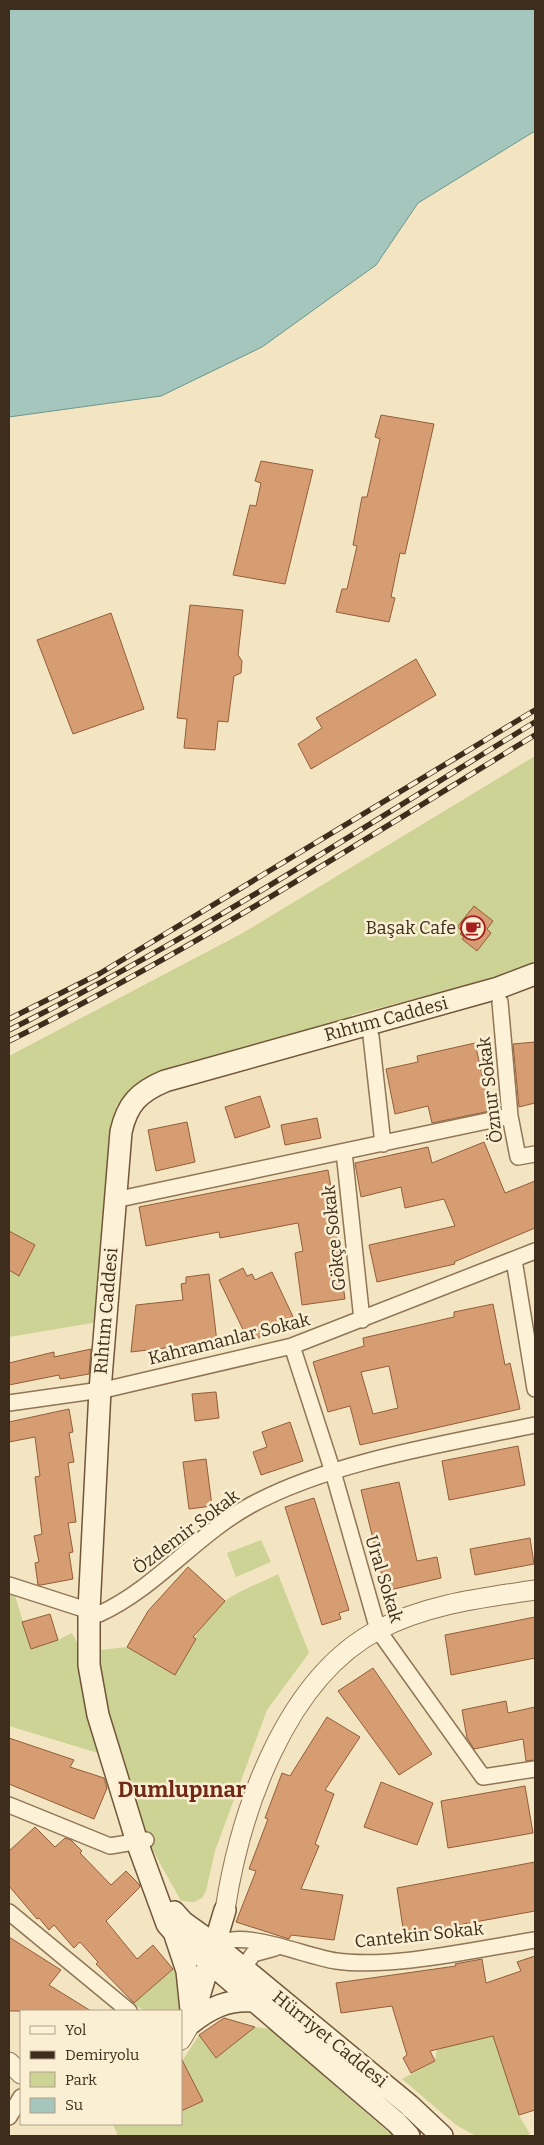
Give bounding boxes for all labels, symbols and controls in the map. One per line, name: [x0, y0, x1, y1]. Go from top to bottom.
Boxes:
cafe icon: Başak Cafe: [460, 915, 486, 941]
place label: Başak Cafe: [365, 917, 456, 939]
street label: Rıhtım Caddesi: [322, 992, 450, 1046]
street label: Öznur Sokak: [472, 1035, 507, 1144]
street label: Gökçe Sokak: [317, 1183, 350, 1292]
street label: Rıhtım Caddesi: [90, 1247, 122, 1375]
street label: Kahramanlar Sokak: [146, 1308, 313, 1370]
street label: Özdemir Sokak: [129, 1484, 244, 1579]
street label: Ural Sokak: [360, 1533, 408, 1626]
district label: Dumlupınar: [118, 1776, 247, 1803]
street label: Cantekin Sokak: [353, 1917, 485, 1953]
street label: Hürriyet Caddesi: [268, 1986, 392, 2092]
legend: [20, 2010, 182, 2125]
text: Yol: [65, 2021, 86, 2039]
text: Demiryolu: [65, 2046, 139, 2064]
text: Park: [65, 2071, 97, 2089]
text: Su: [65, 2096, 83, 2114]

